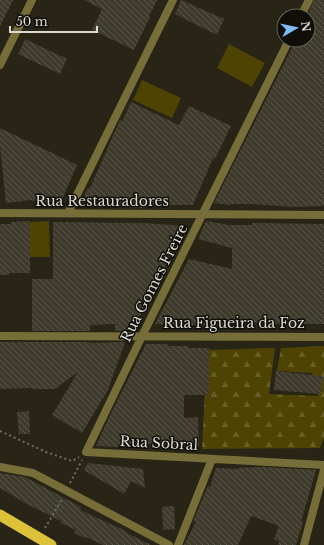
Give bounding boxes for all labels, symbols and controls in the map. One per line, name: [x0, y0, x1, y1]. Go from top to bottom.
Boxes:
scale bar: [10, 8, 97, 34]
north arrow: [276, 8, 316, 48]
text: 50 m: [16, 14, 48, 29]
text: N: [298, 20, 314, 33]
street label: Rua Restauradores: [35, 192, 169, 210]
street label: Rua Gomes Freire: [116, 221, 192, 345]
street label: Rua Figueira da Foz: [163, 314, 305, 332]
street label: Rua Sobral: [119, 432, 199, 454]

